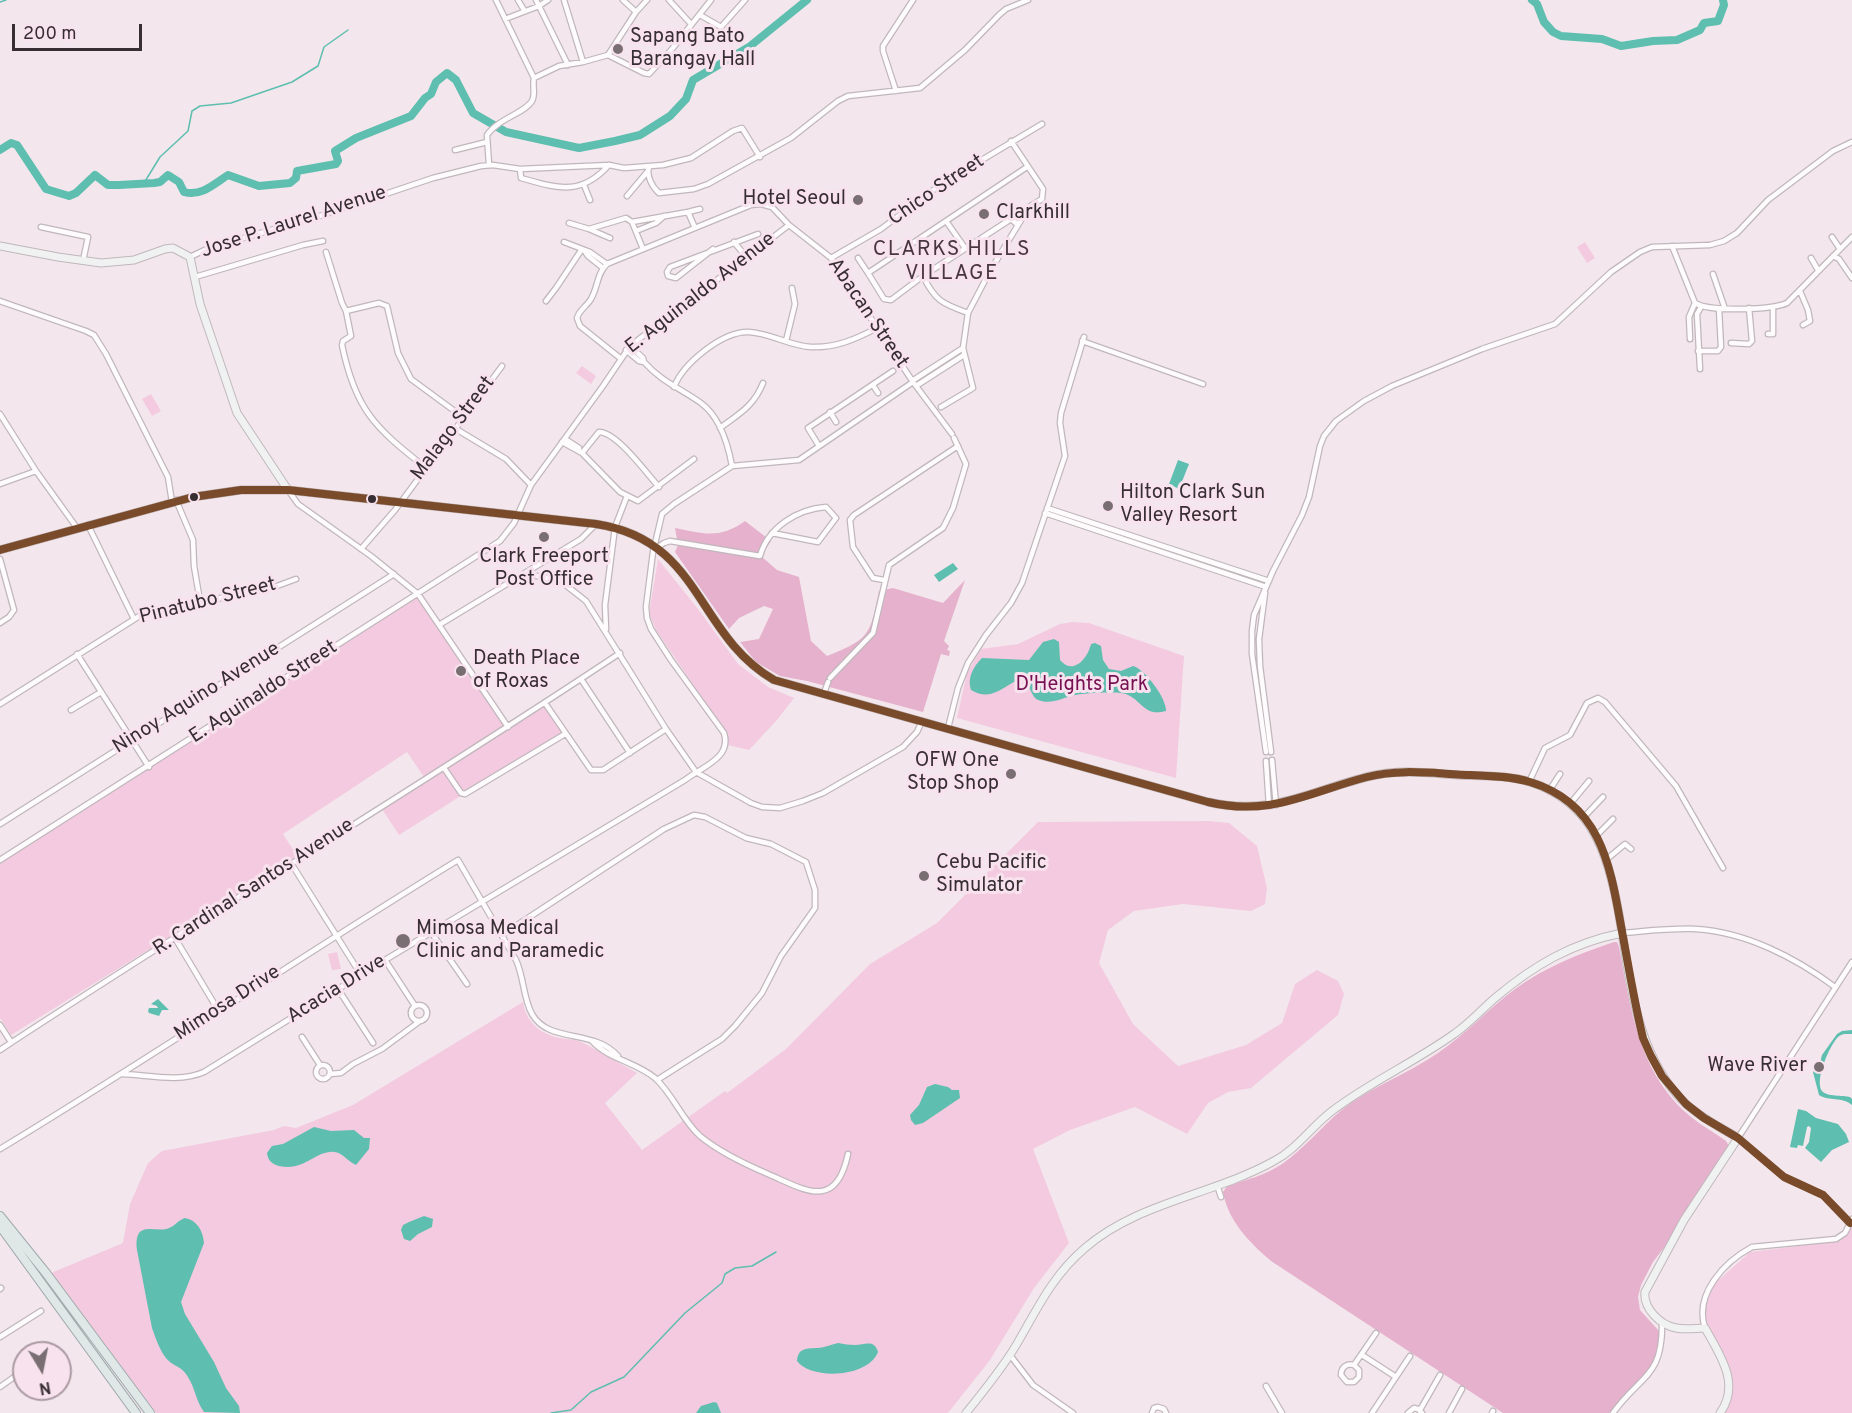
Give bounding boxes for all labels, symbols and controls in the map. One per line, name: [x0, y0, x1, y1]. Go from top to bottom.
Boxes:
scale bar: [15, 12, 146, 50]
text: 200 m: [23, 23, 76, 46]
place label: Sapang Bato Barangay Hall: [630, 26, 755, 73]
marker: Sapang Bato Barangay Hall: [611, 42, 625, 56]
street label: Chico Street: [885, 150, 989, 232]
street label: Jose P. Laurel Avenue: [198, 182, 390, 264]
place label: Hotel Seoul: [743, 188, 846, 212]
marker: Hotel Seoul: [851, 193, 865, 207]
place label: Clarkhill: [996, 202, 1070, 226]
marker: Clarkhill: [977, 207, 991, 221]
street label: E. Aguinaldo Avenue: [621, 228, 781, 360]
district label: CLARKS HILLS VILLAGE: [873, 238, 1031, 288]
street label: Abacan Street: [821, 254, 913, 374]
street label: Malago Street: [407, 372, 501, 486]
place label: Hilton Clark Sun Valley Resort: [1120, 482, 1265, 529]
unlabelled marker: [188, 491, 200, 503]
unlabelled marker: [366, 493, 378, 505]
marker: Hilton Clark Sun Valley Resort: [1101, 499, 1115, 513]
marker: Clark Freeport Post Office: [537, 530, 551, 544]
place label: Clark Freeport Post Office: [479, 546, 609, 593]
street label: Pinatubo Street: [137, 573, 279, 631]
street label: E. Aguinaldo Street: [186, 636, 342, 750]
street label: Ninoy Aquino Avenue: [109, 638, 285, 760]
place label: Death Place of Roxas: [473, 648, 580, 695]
marker: Death Place of Roxas: [454, 664, 468, 678]
park label: D'Heights Park: [1016, 674, 1148, 698]
place label: OFW One Stop Shop: [907, 750, 999, 797]
marker: OFW One Stop Shop: [1004, 767, 1018, 781]
street label: R. Cardinal Santos Avenue: [149, 814, 359, 962]
place label: Cebu Pacific Simulator: [936, 852, 1047, 899]
marker: Cebu Pacific Simulator: [917, 869, 931, 883]
place label: Mimosa Medical Clinic and Paramedic: [416, 918, 604, 965]
marker: Mimosa Medical Clinic and Paramedic: [394, 932, 412, 950]
street label: Acacia Drive: [283, 950, 391, 1030]
street label: Mimosa Drive: [171, 961, 285, 1047]
place label: Wave River: [1707, 1055, 1807, 1079]
marker: Wave River: [1812, 1060, 1826, 1074]
north arrow: [12, 1341, 72, 1401]
text: N: [37, 1376, 52, 1398]

